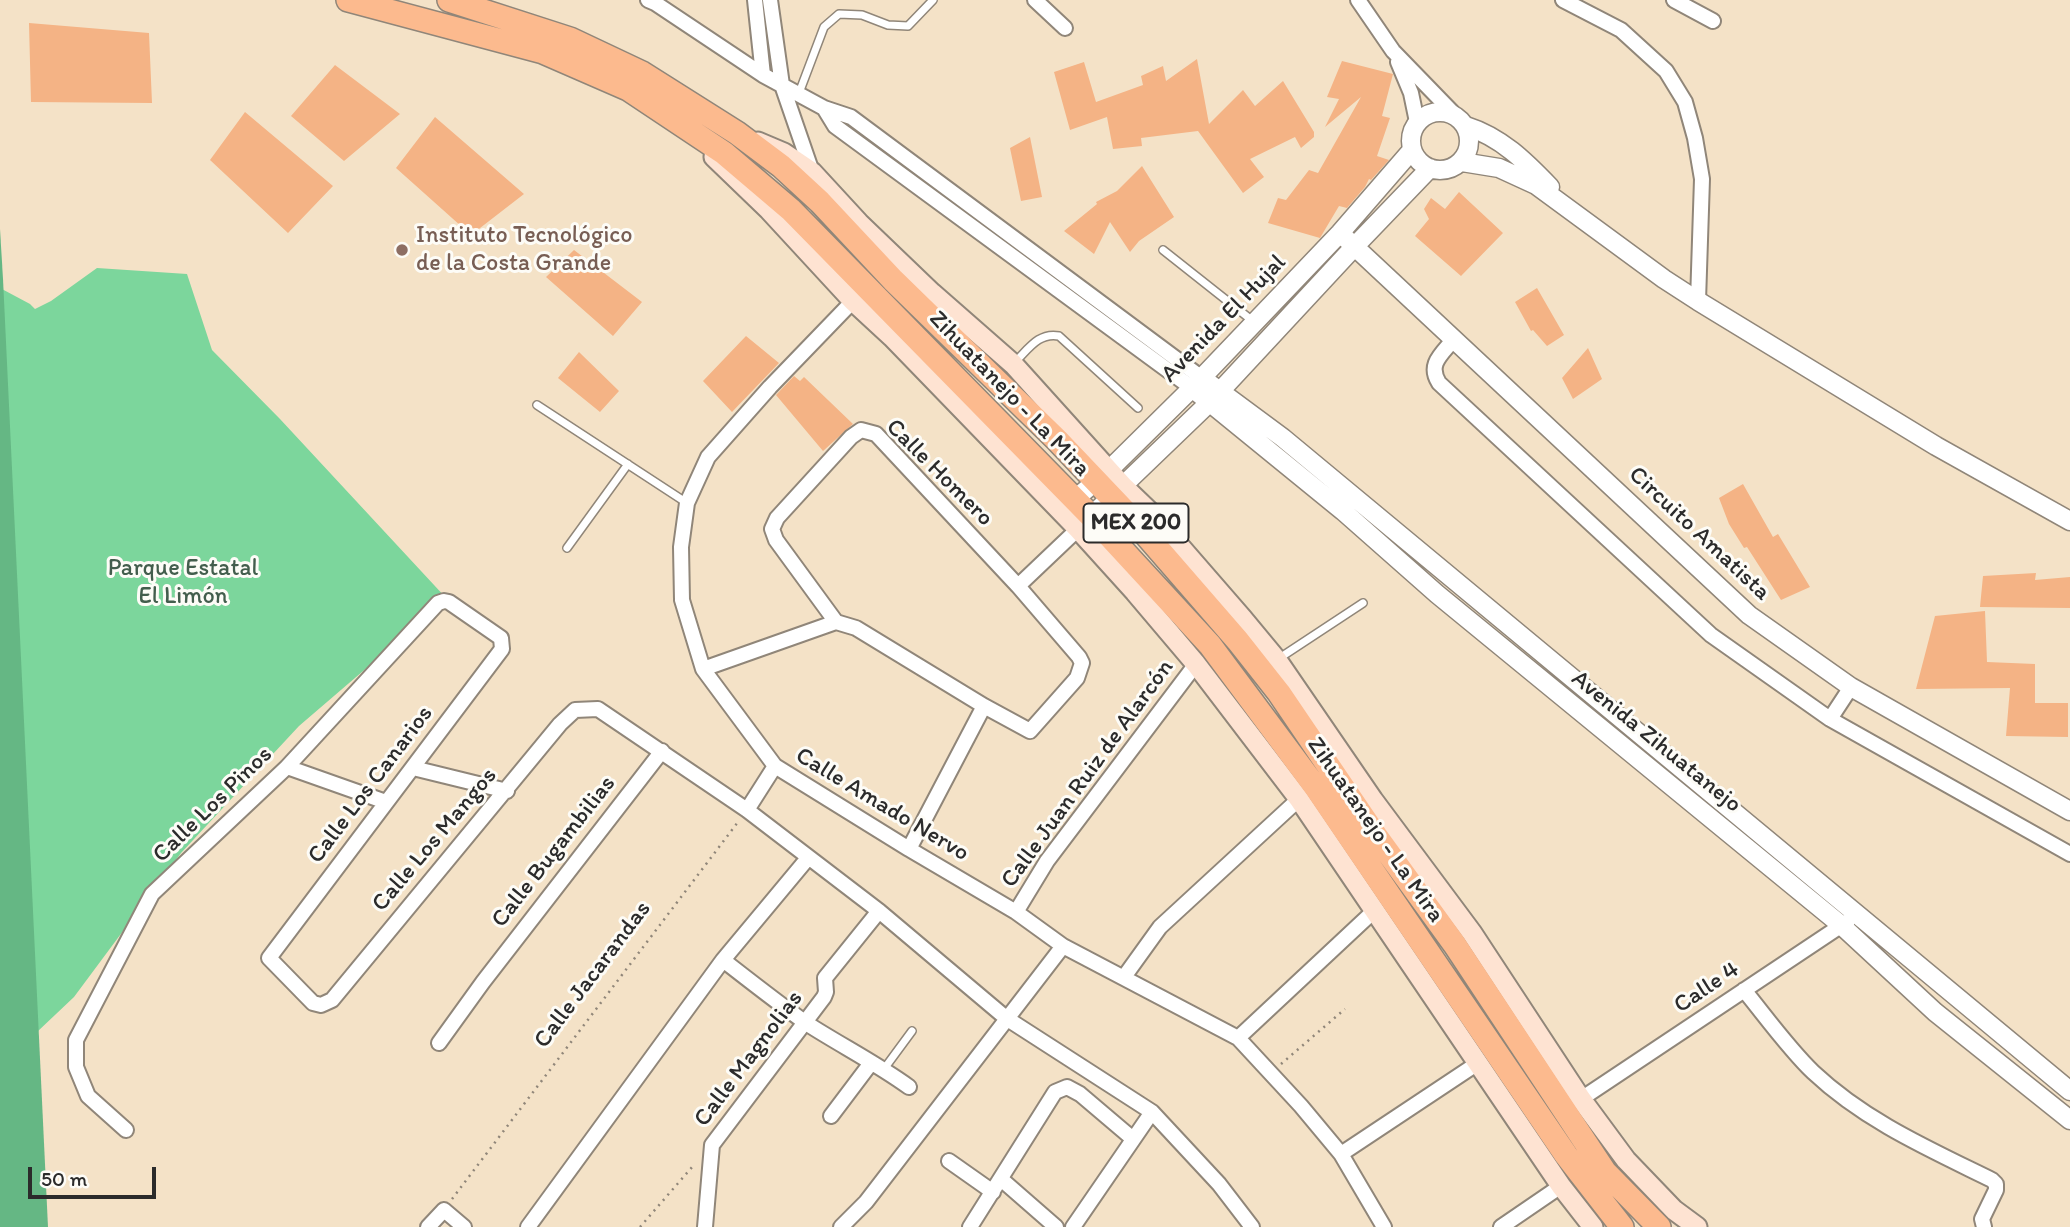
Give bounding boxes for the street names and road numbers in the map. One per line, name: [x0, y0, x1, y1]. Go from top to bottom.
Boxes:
street label: Avenida El Hujal: [1156, 249, 1292, 389]
street label: Zihuatanejo - La Mira: [922, 305, 1096, 483]
street label: Calle Homero: [879, 413, 999, 533]
street label: Circuito Amatista: [1622, 461, 1776, 607]
road number: MEX 200: [1084, 503, 1188, 542]
street label: Calle Juan Ruiz de Alarcón: [995, 654, 1181, 894]
street label: Avenida Zihuatanejo: [1565, 665, 1747, 819]
street label: Calle Los Canarios: [302, 700, 440, 870]
street label: Zihuatanejo - La Mira: [1300, 732, 1450, 928]
street label: Calle Los Pinos: [147, 741, 279, 869]
street label: Calle Amado Nervo: [790, 742, 974, 868]
street label: Calle Los Mangos: [366, 762, 504, 918]
street label: Calle Bugambilias: [486, 770, 622, 934]
street label: Calle Jacarandas: [528, 896, 658, 1054]
street label: Calle 4: [1669, 956, 1745, 1020]
street label: Calle Magnolias: [688, 985, 810, 1133]

